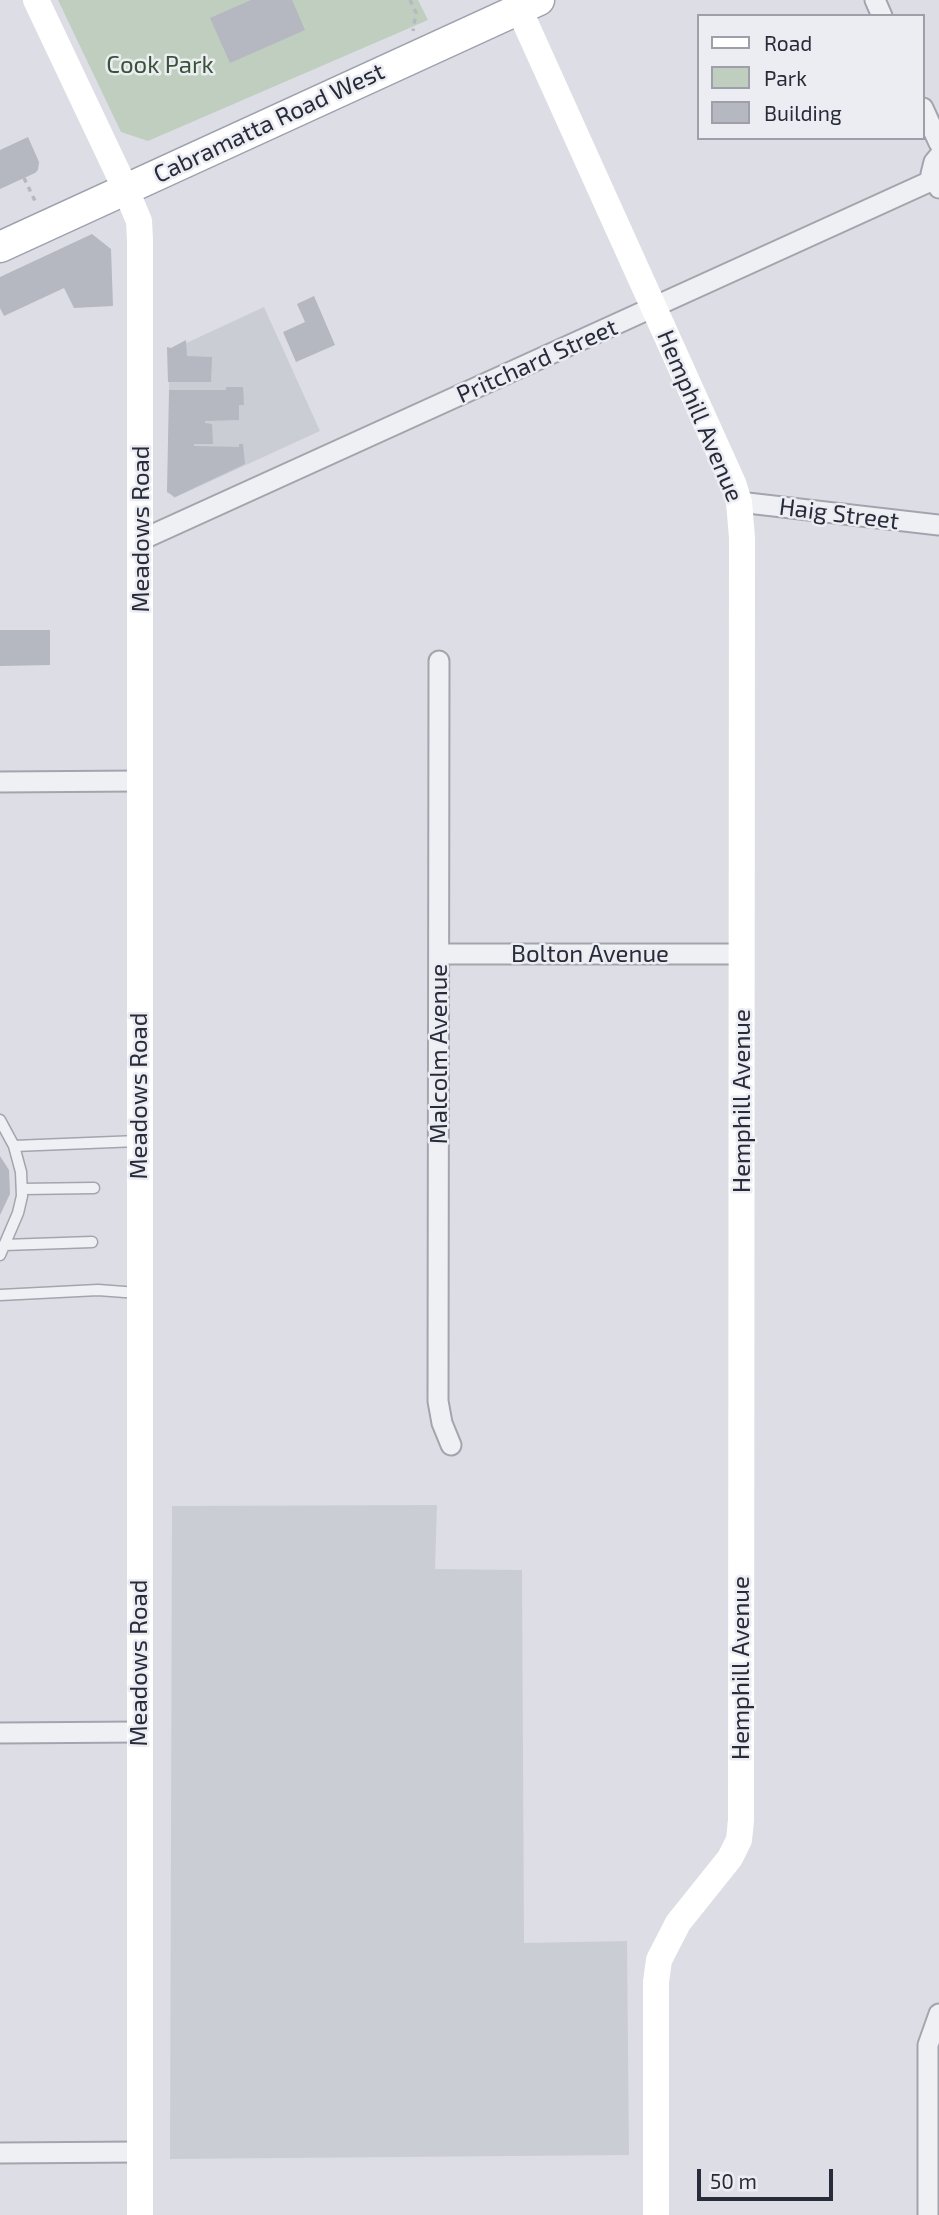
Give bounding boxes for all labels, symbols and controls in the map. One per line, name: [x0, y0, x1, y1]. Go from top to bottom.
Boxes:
legend: [698, 14, 925, 140]
text: Road: [764, 30, 812, 55]
park label: Cook Park: [106, 51, 214, 79]
street label: Cabramatta Road West: [149, 57, 389, 189]
text: Park: [764, 65, 807, 90]
text: Building: [764, 100, 842, 125]
street label: Pritchard Street: [452, 313, 622, 409]
street label: Hemphill Avenue: [651, 326, 749, 506]
street label: Meadows Road: [127, 445, 155, 613]
street label: Haig Street: [777, 492, 901, 536]
street label: Bolton Avenue: [511, 940, 669, 968]
street label: Malcolm Avenue: [425, 964, 453, 1144]
street label: Hemphill Avenue: [728, 1009, 756, 1193]
street label: Meadows Road: [125, 1012, 153, 1180]
street label: Hemphill Avenue: [727, 1576, 755, 1760]
street label: Meadows Road: [125, 1579, 153, 1747]
scale bar: [701, 2156, 838, 2200]
text: 50 m: [710, 2168, 757, 2193]

